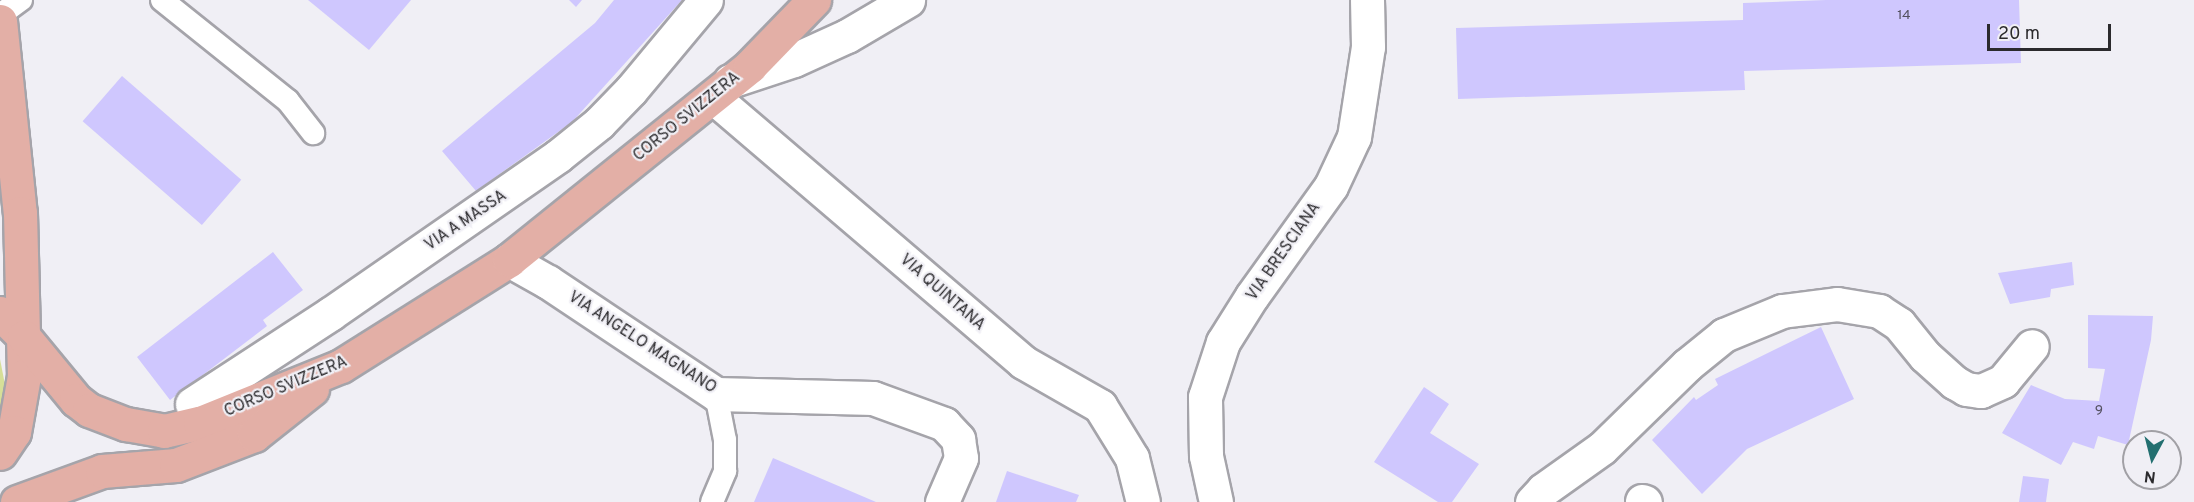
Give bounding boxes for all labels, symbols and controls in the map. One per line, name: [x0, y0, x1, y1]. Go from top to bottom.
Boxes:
house number: 14: [1897, 8, 1911, 24]
scale bar: [1990, 12, 2114, 50]
text: 20 m: [1998, 23, 2040, 46]
street label: CORSO SVIZZERA: [630, 68, 744, 166]
street label: VIA A MASSA: [421, 186, 511, 256]
street label: VIA BRESCIANA: [1243, 199, 1325, 305]
street label: VIA QUINTANA: [895, 250, 989, 336]
street label: VIA ANGELO MAGNANO: [564, 288, 720, 398]
street label: CORSO SVIZZERA: [222, 352, 350, 422]
house number: 9: [2095, 403, 2103, 419]
north arrow: [2122, 430, 2182, 490]
text: N: [2143, 465, 2157, 487]

